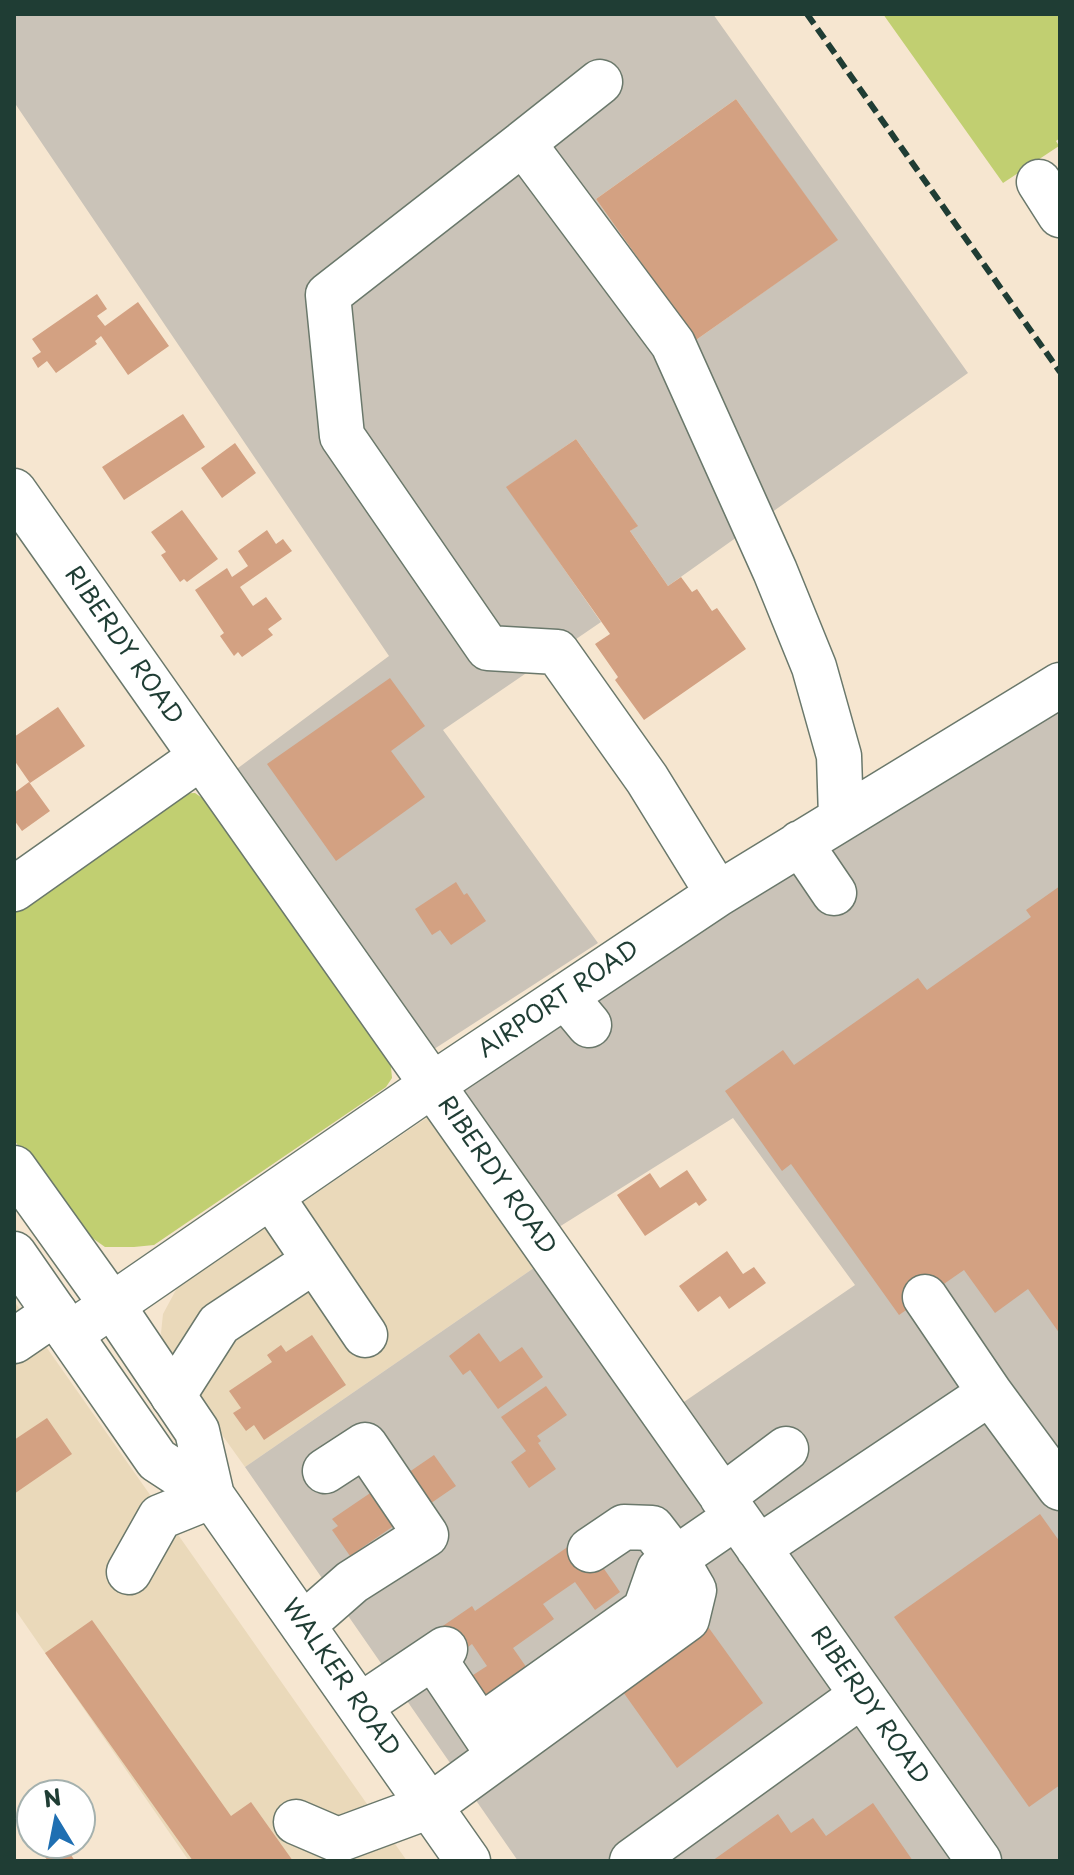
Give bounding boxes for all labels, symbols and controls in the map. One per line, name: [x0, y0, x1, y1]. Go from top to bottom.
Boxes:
street label: RIBERDY ROAD: [58, 561, 188, 731]
street label: AIRPORT ROAD: [473, 935, 645, 1065]
street label: RIBERDY ROAD: [431, 1091, 561, 1261]
street label: WALKER ROAD: [275, 1594, 405, 1762]
street label: RIBERDY ROAD: [804, 1621, 934, 1791]
north arrow: [16, 1779, 96, 1859]
text: N: [41, 1779, 64, 1815]

